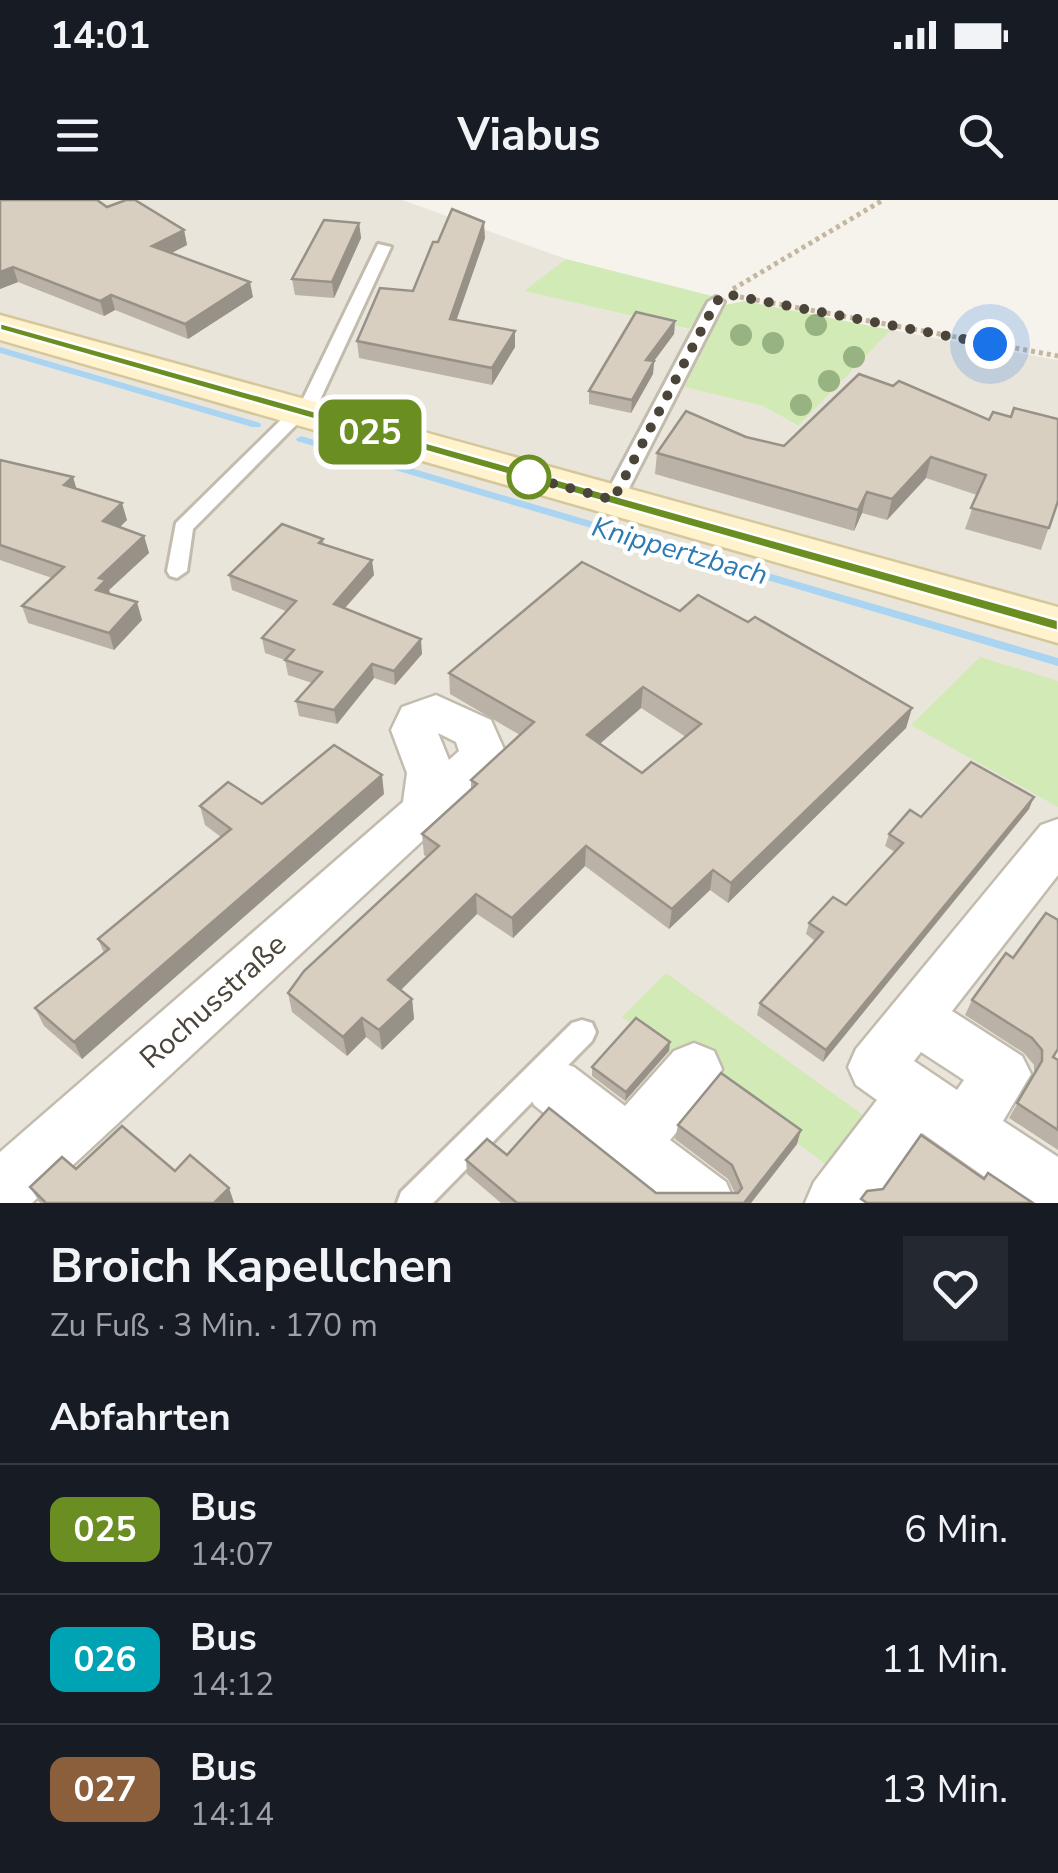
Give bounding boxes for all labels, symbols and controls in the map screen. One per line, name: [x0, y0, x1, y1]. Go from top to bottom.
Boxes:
text: 14:01: [50, 10, 151, 61]
text: Viabus: [457, 105, 601, 166]
icon: menu: [50, 108, 105, 163]
icon: search: [953, 108, 1008, 163]
your location: [965, 319, 1015, 369]
line badge: 025: [312, 400, 428, 464]
text: 025: [338, 409, 402, 456]
unlabelled marker: [508, 456, 550, 498]
water label: Knippertzbach: [587, 508, 772, 594]
street label: Rochusstraße: [131, 924, 296, 1078]
text: Broich Kapellchen: [50, 1233, 453, 1299]
button: heart: [903, 1236, 1008, 1341]
text: Zu Fuß · 3 Min. · 170 m: [50, 1304, 378, 1347]
text: Abfahrten: [50, 1392, 231, 1443]
text: Bus: [190, 1482, 257, 1533]
text: 6 Min.: [904, 1504, 1008, 1555]
text: 025: [73, 1506, 137, 1553]
text: 14:07: [190, 1533, 274, 1576]
text: Bus: [190, 1612, 257, 1663]
text: 11 Min.: [881, 1634, 1008, 1685]
text: 026: [73, 1636, 137, 1683]
text: 14:12: [190, 1663, 274, 1706]
text: Bus: [190, 1742, 257, 1793]
text: 13 Min.: [881, 1764, 1008, 1815]
text: 027: [73, 1766, 137, 1813]
text: 14:14: [190, 1793, 274, 1836]

